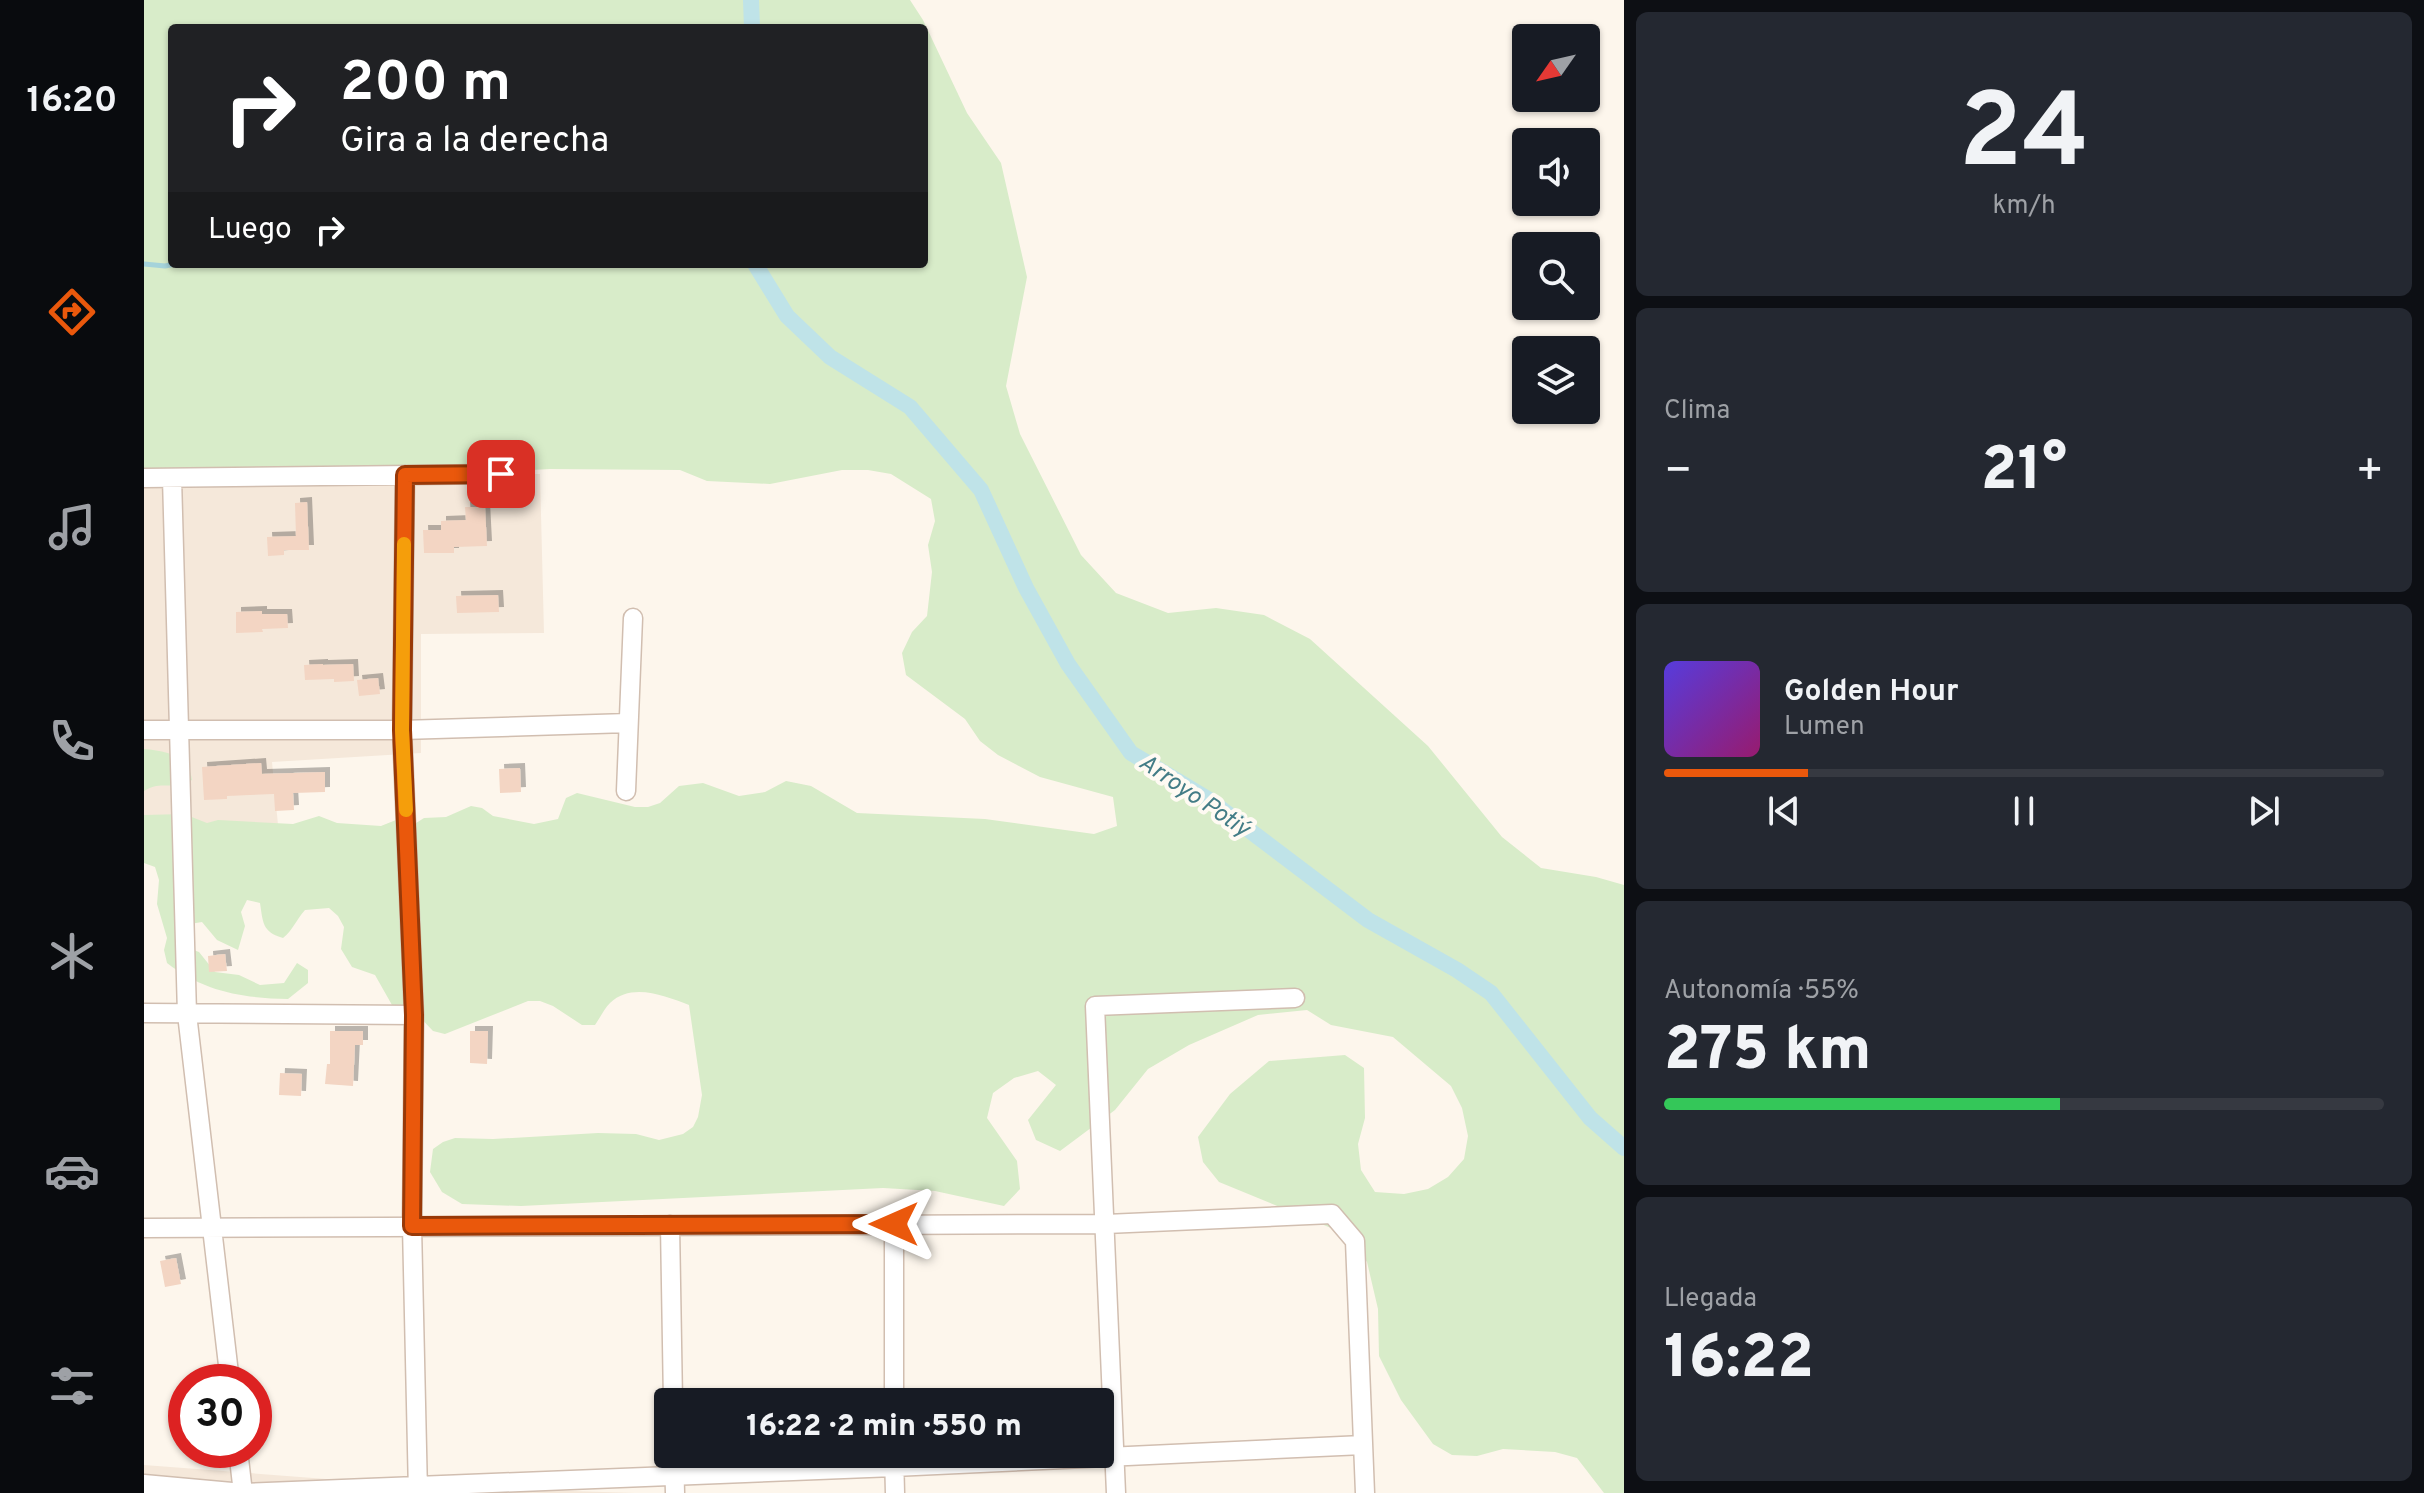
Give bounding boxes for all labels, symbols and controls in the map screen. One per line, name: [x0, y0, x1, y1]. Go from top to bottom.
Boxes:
north arrow: [1512, 24, 1600, 112]
map controls: [1512, 24, 1600, 424]
text: 200 m: [340, 50, 511, 120]
icon: right: [208, 56, 312, 160]
text: 24: [1959, 72, 2089, 204]
text: 16:20: [27, 79, 117, 125]
text: Gira a la derecha: [340, 119, 609, 165]
button: sound: [1512, 128, 1600, 216]
text: km/h: [1992, 190, 2056, 223]
icon: right: [308, 208, 352, 252]
text: Luego: [208, 212, 292, 249]
button: search: [1512, 232, 1600, 320]
icon: directions: [44, 284, 100, 340]
button: layers: [1512, 336, 1600, 424]
text: Clima: [1664, 395, 1730, 428]
text: 21°: [1981, 435, 2067, 511]
pin: [467, 440, 535, 508]
text: −: [1664, 445, 1692, 501]
text: +: [2356, 445, 2384, 501]
icon: arrive: [479, 452, 523, 496]
icon: music: [44, 499, 100, 555]
text: Golden Hour: [1784, 674, 1958, 711]
text: Lumen: [1784, 711, 1865, 744]
icon: phone: [44, 713, 100, 769]
water label: Arroyo Poti´y: [1132, 748, 1257, 846]
icon: previous: [1762, 789, 1806, 833]
icon: pause: [2002, 789, 2046, 833]
icon: next: [2242, 789, 2286, 833]
icon: climate: [44, 928, 100, 984]
text: Autonomía · 55%: [1664, 975, 1859, 1008]
text: 275 km: [1664, 1015, 1872, 1091]
icon: car: [44, 1143, 100, 1199]
position arrow: [852, 1182, 936, 1266]
text: Llegada: [1664, 1283, 1757, 1316]
text: 16:22: [1664, 1323, 1814, 1399]
icon: filters: [44, 1358, 100, 1414]
speed limit sign: 30: [168, 1364, 272, 1468]
text: 16:22 · 2 min · 550 m: [746, 1409, 1022, 1446]

